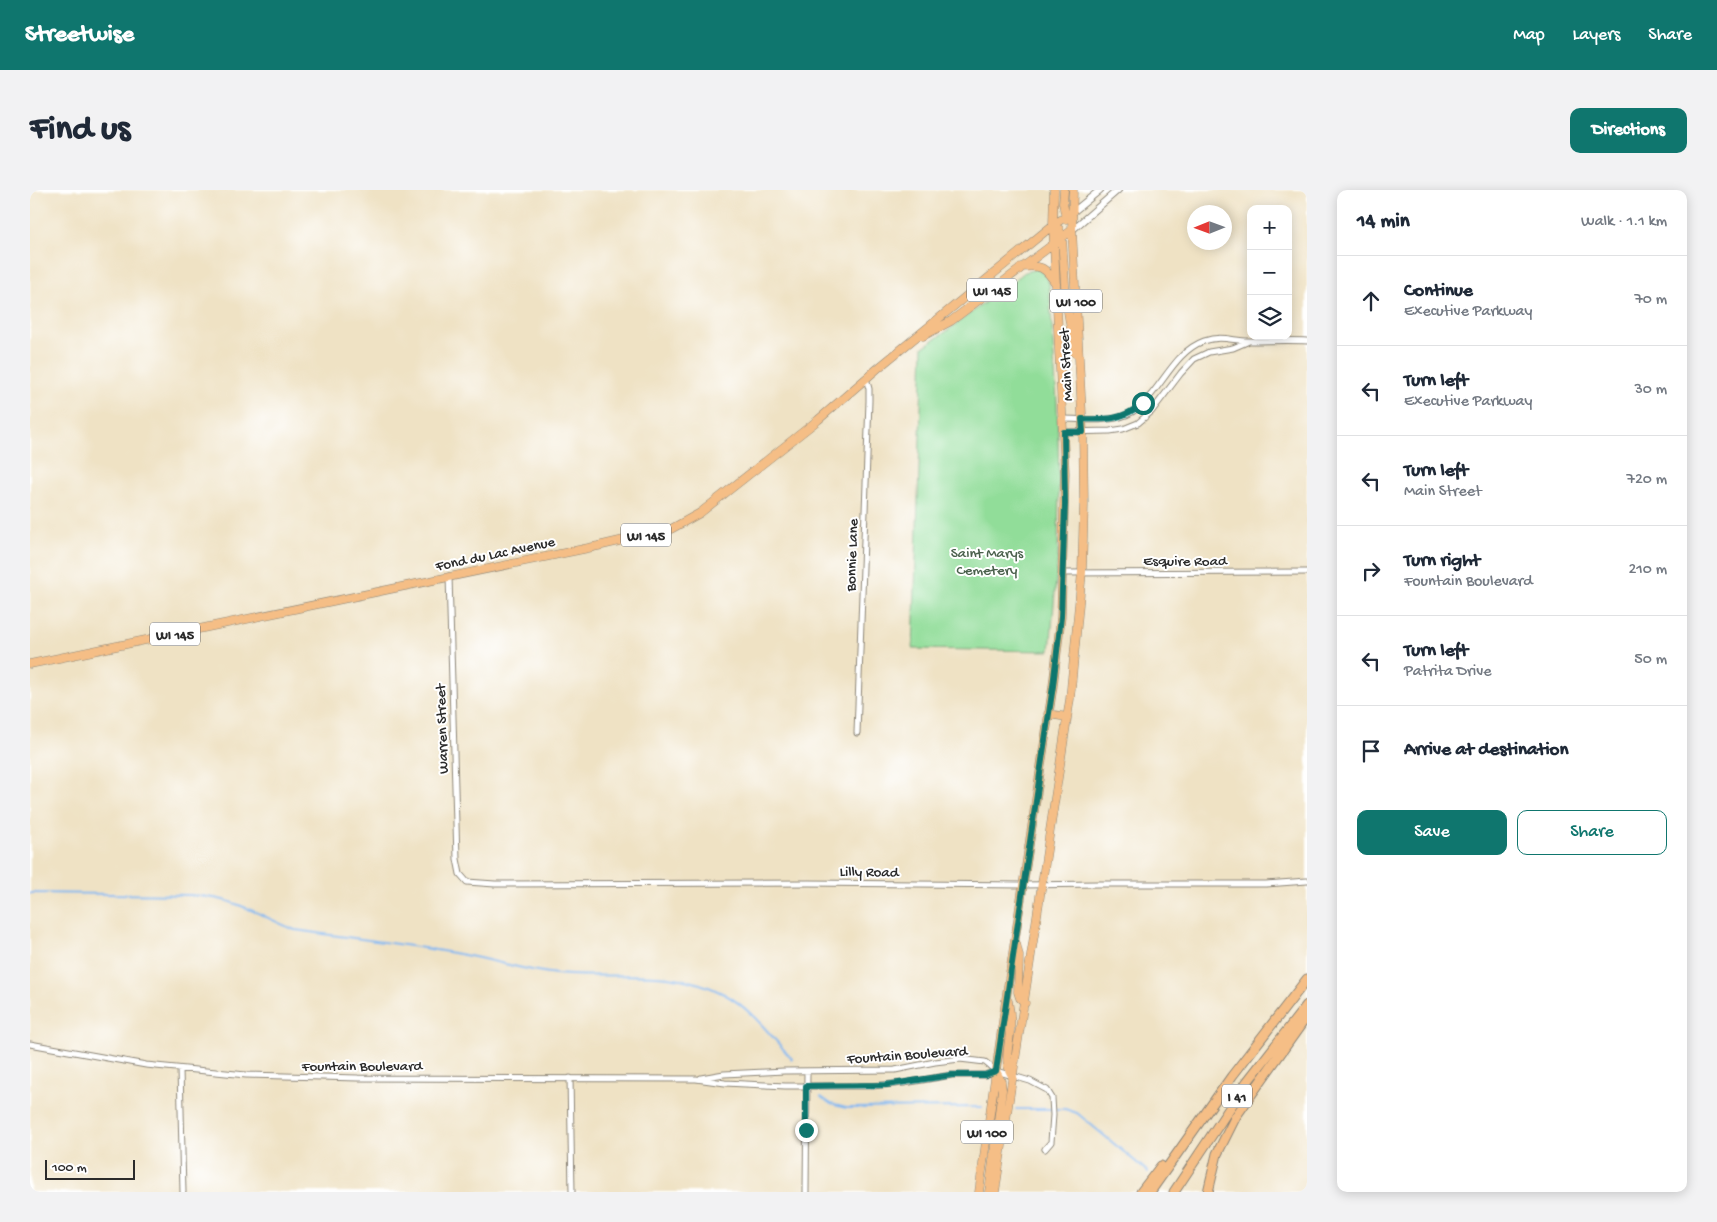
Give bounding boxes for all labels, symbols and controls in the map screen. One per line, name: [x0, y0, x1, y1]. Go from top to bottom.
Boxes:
text: Streetwise: [25, 21, 134, 50]
text: Map: [1513, 25, 1545, 46]
text: Layers: [1573, 25, 1620, 46]
text: Share: [1648, 25, 1692, 46]
button: Directions: [1570, 108, 1687, 153]
text: Find us: [30, 110, 130, 151]
north arrow: [1187, 205, 1232, 250]
map controls: [1247, 205, 1292, 340]
button: +: [1247, 205, 1292, 250]
text: 14 min: [1357, 210, 1410, 235]
text: Walk · 1.1 km: [1581, 213, 1667, 232]
button: −: [1247, 250, 1292, 295]
road number: WI 145: [967, 278, 1017, 302]
text: Continue: [1404, 280, 1473, 303]
icon: ahead: [1357, 287, 1385, 315]
road number: WI 100: [1050, 290, 1102, 312]
text: 70 m: [1634, 291, 1667, 310]
button: layers: [1247, 295, 1292, 340]
text: Executive Parkway: [1404, 303, 1532, 322]
street label: Main Street: [1056, 326, 1078, 402]
text: Turn left: [1404, 370, 1468, 393]
icon: left: [1357, 377, 1385, 405]
text: 30 m: [1634, 381, 1667, 400]
route start: [1132, 392, 1155, 415]
text: Executive Parkway: [1404, 393, 1532, 412]
text: Turn left: [1404, 460, 1468, 483]
icon: left: [1357, 467, 1385, 495]
text: 720 m: [1627, 471, 1667, 490]
text: Main Street: [1404, 483, 1482, 502]
street label: Bonnie Lane: [843, 518, 863, 593]
road number: WI 145: [621, 524, 671, 546]
street label: Fond du Lac Avenue: [433, 533, 557, 577]
park label: Saint Marys Cemetery: [951, 545, 1024, 580]
text: Turn right: [1404, 550, 1480, 573]
street label: Esquire Road: [1143, 553, 1228, 571]
icon: right: [1357, 557, 1385, 585]
text: 210 m: [1628, 561, 1667, 580]
text: Fountain Boulevard: [1404, 573, 1533, 592]
road number: WI 145: [150, 622, 200, 646]
text: Turn left: [1404, 640, 1468, 663]
icon: left: [1357, 647, 1385, 675]
text: 50 m: [1634, 651, 1667, 670]
text: Patrita Drive: [1404, 663, 1491, 682]
street label: Warren Street: [432, 682, 454, 774]
icon: arrive: [1357, 737, 1385, 765]
text: Arrive at destination: [1404, 739, 1568, 762]
button: Save: [1357, 810, 1507, 855]
button: Share: [1517, 810, 1667, 855]
street label: Lilly Road: [839, 863, 900, 883]
street label: Fountain Boulevard: [845, 1043, 969, 1069]
street label: Fountain Boulevard: [301, 1058, 424, 1076]
road number: I 41: [1222, 1084, 1252, 1108]
route end: [795, 1119, 818, 1142]
road number: WI 100: [961, 1120, 1013, 1144]
scale bar: [45, 1157, 135, 1180]
text: 100 m: [52, 1160, 87, 1177]

